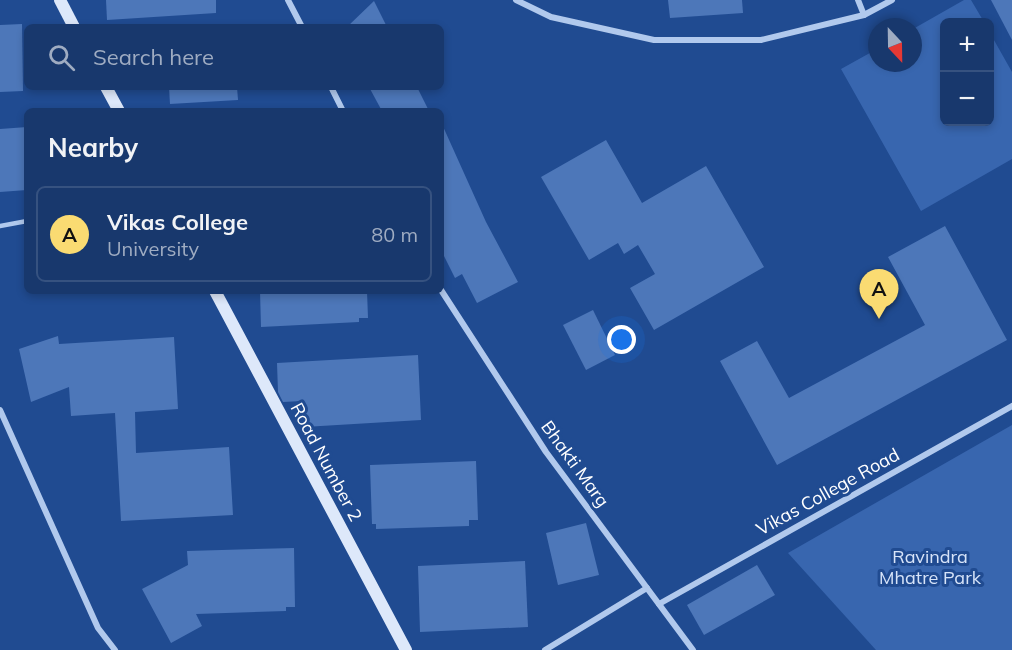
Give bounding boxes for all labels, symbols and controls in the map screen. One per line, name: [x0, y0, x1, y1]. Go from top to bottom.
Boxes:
north arrow: [868, 18, 922, 72]
map controls: [940, 18, 994, 126]
button: +: [940, 18, 994, 72]
search box: [24, 24, 444, 90]
icon: search: [45, 41, 78, 74]
text: Search here: [93, 43, 214, 71]
button: −: [940, 72, 994, 126]
text: Nearby: [48, 131, 138, 164]
text: Vikas College: [107, 208, 248, 236]
text: A: [62, 222, 77, 247]
text: 80 m: [371, 222, 418, 247]
text: University: [107, 236, 199, 261]
pin: A: [860, 270, 898, 319]
your location: [607, 325, 636, 354]
street label: Road Number 2: [286, 398, 367, 525]
street label: Bhakti Marg: [536, 416, 615, 511]
street label: Vikas College Road: [752, 443, 903, 540]
park label: Ravindra Mhatre Park: [879, 545, 982, 589]

